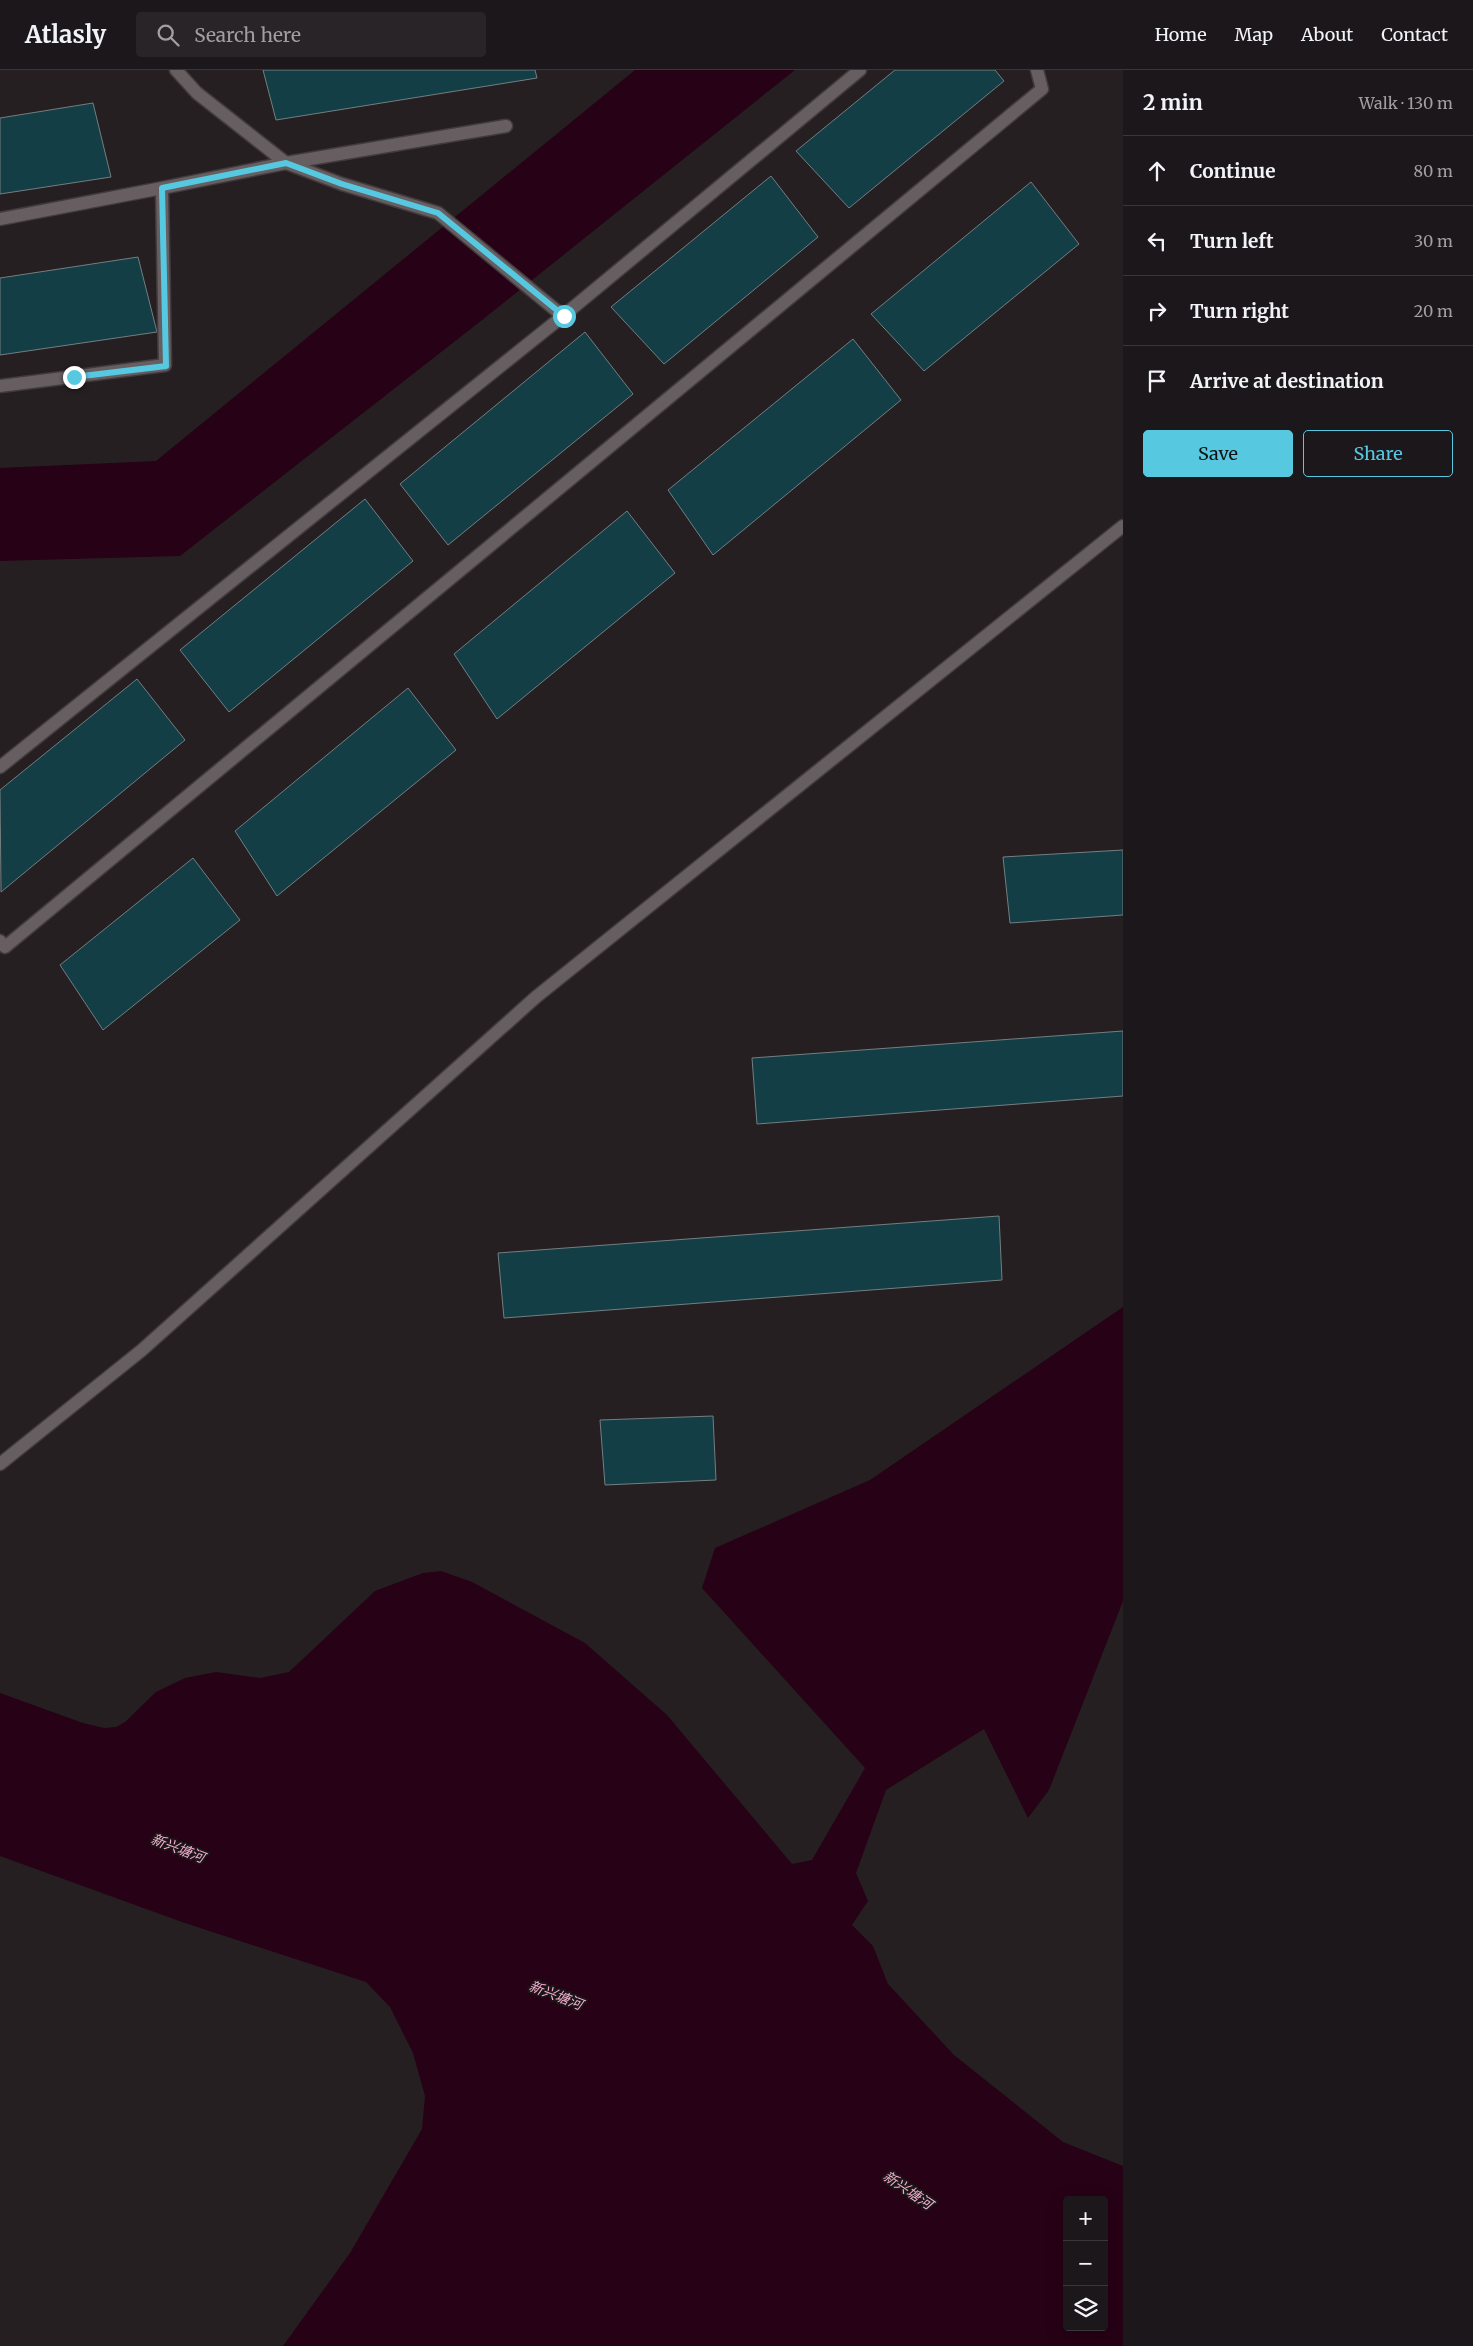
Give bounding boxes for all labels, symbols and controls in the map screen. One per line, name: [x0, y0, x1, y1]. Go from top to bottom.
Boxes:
search box: [136, 12, 486, 57]
text: Atlasly: [25, 19, 106, 50]
icon: search: [154, 21, 182, 49]
text: Search here: [194, 23, 301, 47]
text: Home: [1155, 23, 1207, 46]
text: Map: [1235, 23, 1273, 46]
text: About: [1301, 23, 1353, 46]
text: Contact: [1381, 23, 1448, 46]
text: 2 min: [1143, 89, 1203, 116]
text: Walk · 130 m: [1359, 93, 1453, 113]
icon: ahead: [1143, 157, 1171, 185]
text: Continue: [1190, 159, 1276, 183]
text: 80 m: [1414, 161, 1453, 181]
icon: left: [1143, 227, 1171, 255]
text: Turn left: [1190, 229, 1274, 253]
text: 30 m: [1414, 231, 1453, 251]
icon: right: [1143, 297, 1171, 325]
text: Turn right: [1190, 299, 1289, 323]
text: 20 m: [1414, 301, 1453, 321]
route start: [553, 305, 576, 328]
route end: [63, 366, 86, 389]
icon: arrive: [1143, 367, 1171, 395]
text: Arrive at destination: [1190, 369, 1384, 393]
button: Save: [1143, 430, 1293, 477]
button: Share: [1303, 430, 1453, 477]
water label: 新兴塘河: [149, 1830, 210, 1868]
water label: 新兴塘河: [527, 1977, 588, 2015]
water label: 新兴塘河: [880, 2167, 939, 2215]
map controls: [1063, 2196, 1108, 2331]
button: +: [1063, 2196, 1108, 2241]
button: −: [1063, 2241, 1108, 2286]
button: layers: [1063, 2286, 1108, 2331]

